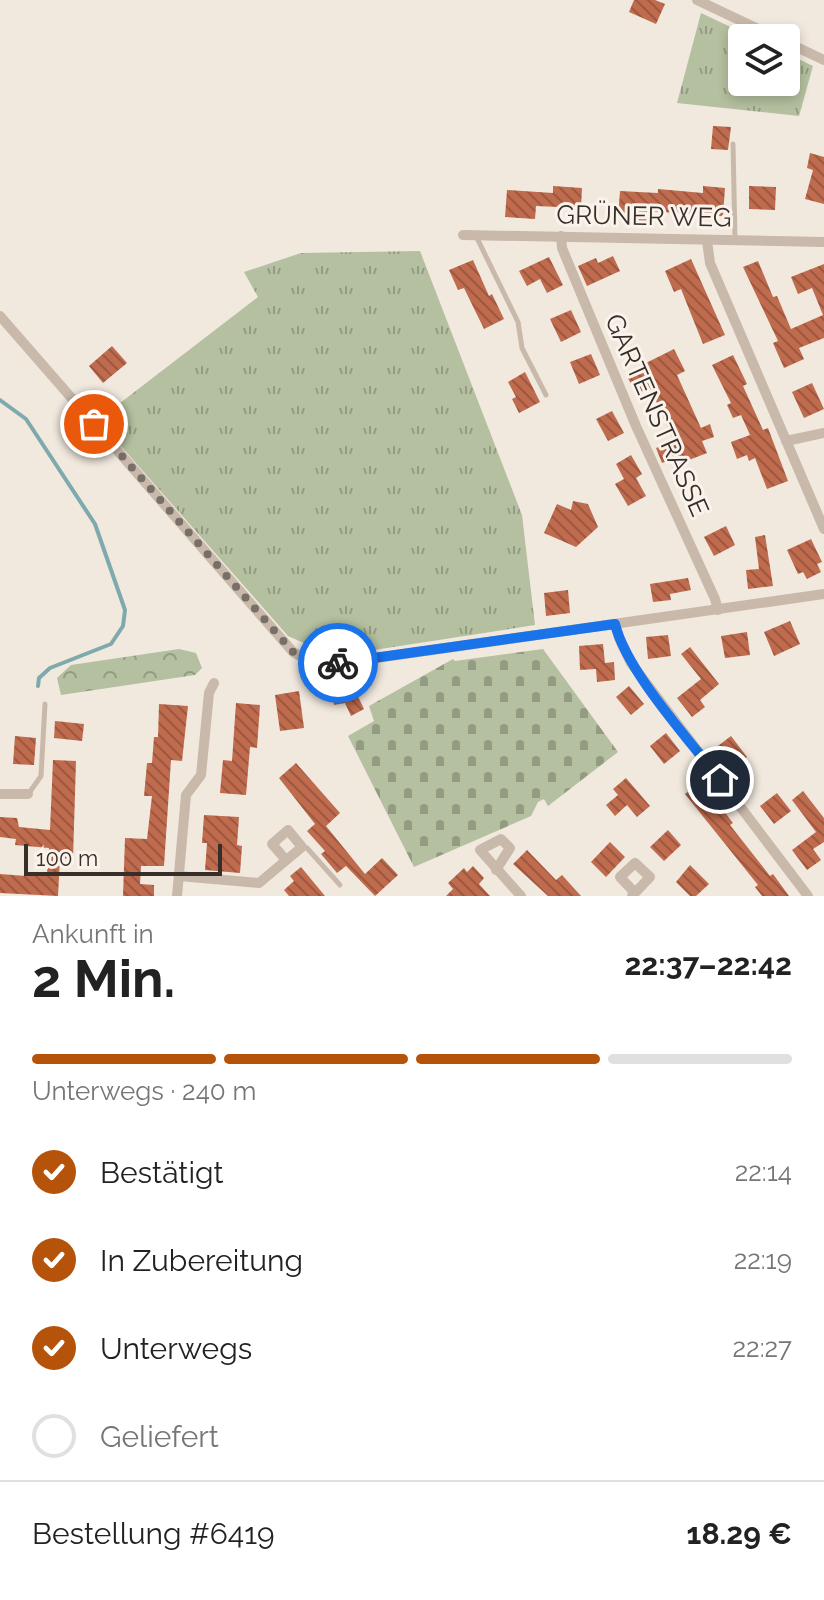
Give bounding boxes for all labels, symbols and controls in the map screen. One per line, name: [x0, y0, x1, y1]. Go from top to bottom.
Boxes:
map controls: [728, 24, 800, 96]
button: layers: [728, 24, 800, 96]
street label: GRÜNER WEG: [556, 198, 732, 233]
street label: GARTENSTRASSE: [599, 309, 715, 521]
pin: [60, 390, 128, 458]
icon: bag: [72, 402, 116, 446]
courier: [298, 623, 378, 703]
icon: bike: [316, 641, 360, 685]
pin: [686, 746, 754, 814]
icon: home: [698, 758, 742, 802]
scale bar: [24, 840, 222, 876]
text: 100 m: [36, 845, 98, 871]
text: Ankunft in: [32, 919, 154, 949]
text: 22:37–22:42: [624, 947, 792, 982]
text: 2 Min.: [32, 948, 175, 1009]
text: Unterwegs · 240 m: [32, 1076, 256, 1106]
icon: check: [32, 1150, 76, 1194]
text: Bestätigt: [100, 1155, 224, 1190]
text: 22:14: [735, 1157, 792, 1187]
icon: check: [32, 1238, 76, 1282]
text: In Zubereitung: [100, 1243, 303, 1278]
text: 22:19: [734, 1245, 792, 1275]
icon: check: [32, 1326, 76, 1370]
text: Unterwegs: [100, 1331, 252, 1366]
text: 22:27: [733, 1333, 792, 1363]
text: Geliefert: [100, 1419, 219, 1454]
text: Bestellung #6419: [32, 1516, 275, 1551]
text: 18.29 €: [687, 1516, 792, 1551]

